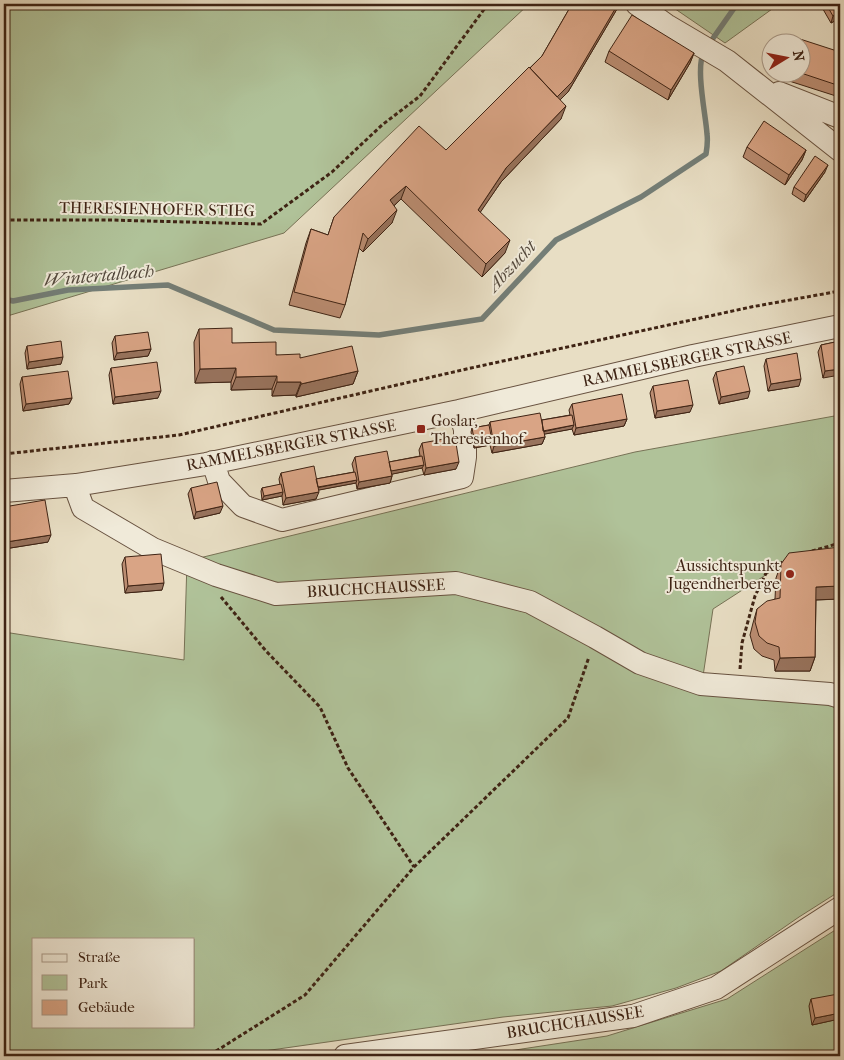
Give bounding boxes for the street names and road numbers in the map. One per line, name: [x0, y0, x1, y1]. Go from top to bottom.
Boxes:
street label: THERESIENHOFER STIEG: [59, 198, 255, 220]
street label: RAMMELSBERGER STRASSE: [581, 327, 794, 390]
street label: RAMMELSBERGER STRASSE: [184, 415, 398, 475]
street label: BRUCHCHAUSSEE: [306, 575, 446, 601]
street label: BRUCHCHAUSSEE: [505, 1002, 645, 1042]

